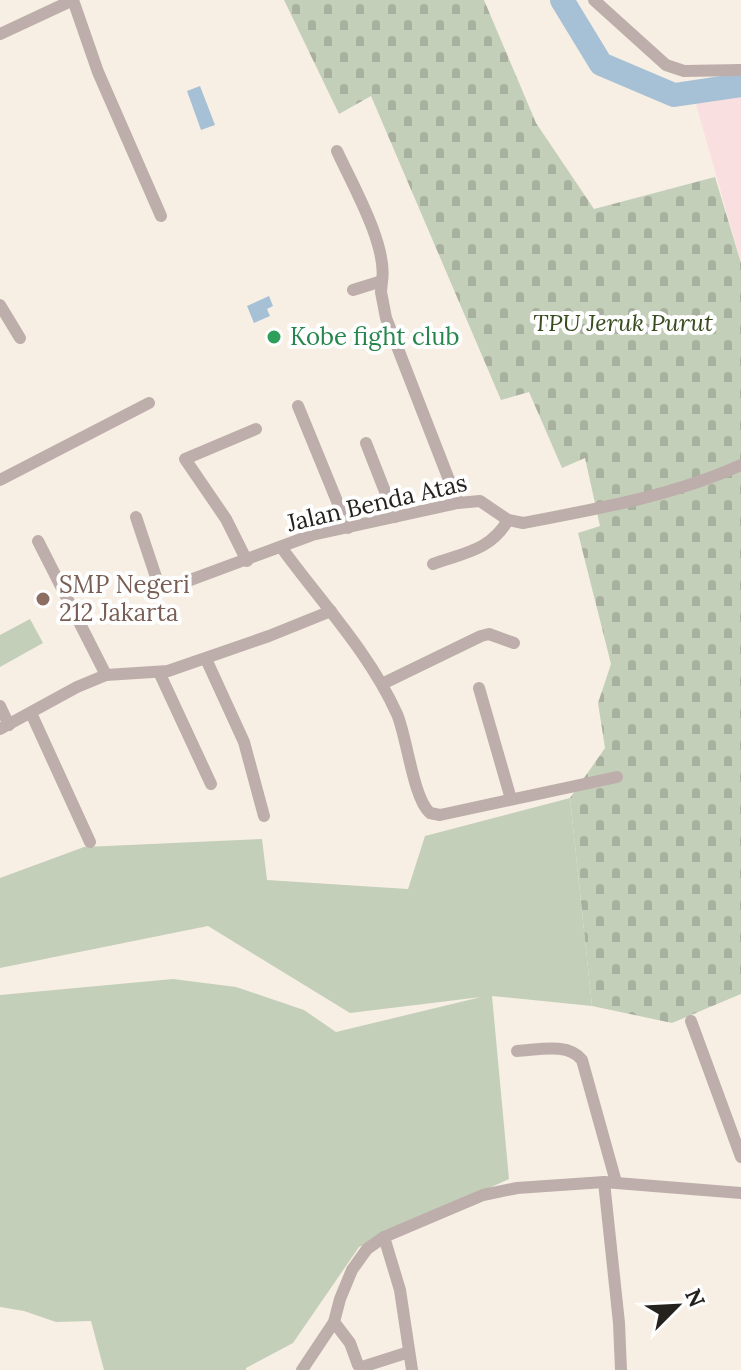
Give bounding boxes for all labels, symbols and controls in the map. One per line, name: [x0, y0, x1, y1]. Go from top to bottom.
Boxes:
park label: TPU Jeruk Purut: [533, 307, 713, 338]
place label: Kobe fight club: [290, 321, 460, 352]
marker: Kobe fight club: [265, 328, 283, 346]
street label: Jalan Benda Atas: [283, 467, 470, 539]
place label: SMP Negeri 212 Jakarta: [59, 569, 190, 628]
marker: SMP Negeri 212 Jakarta: [34, 590, 52, 608]
north arrow: [637, 1266, 717, 1346]
text: N: [679, 1284, 712, 1311]

